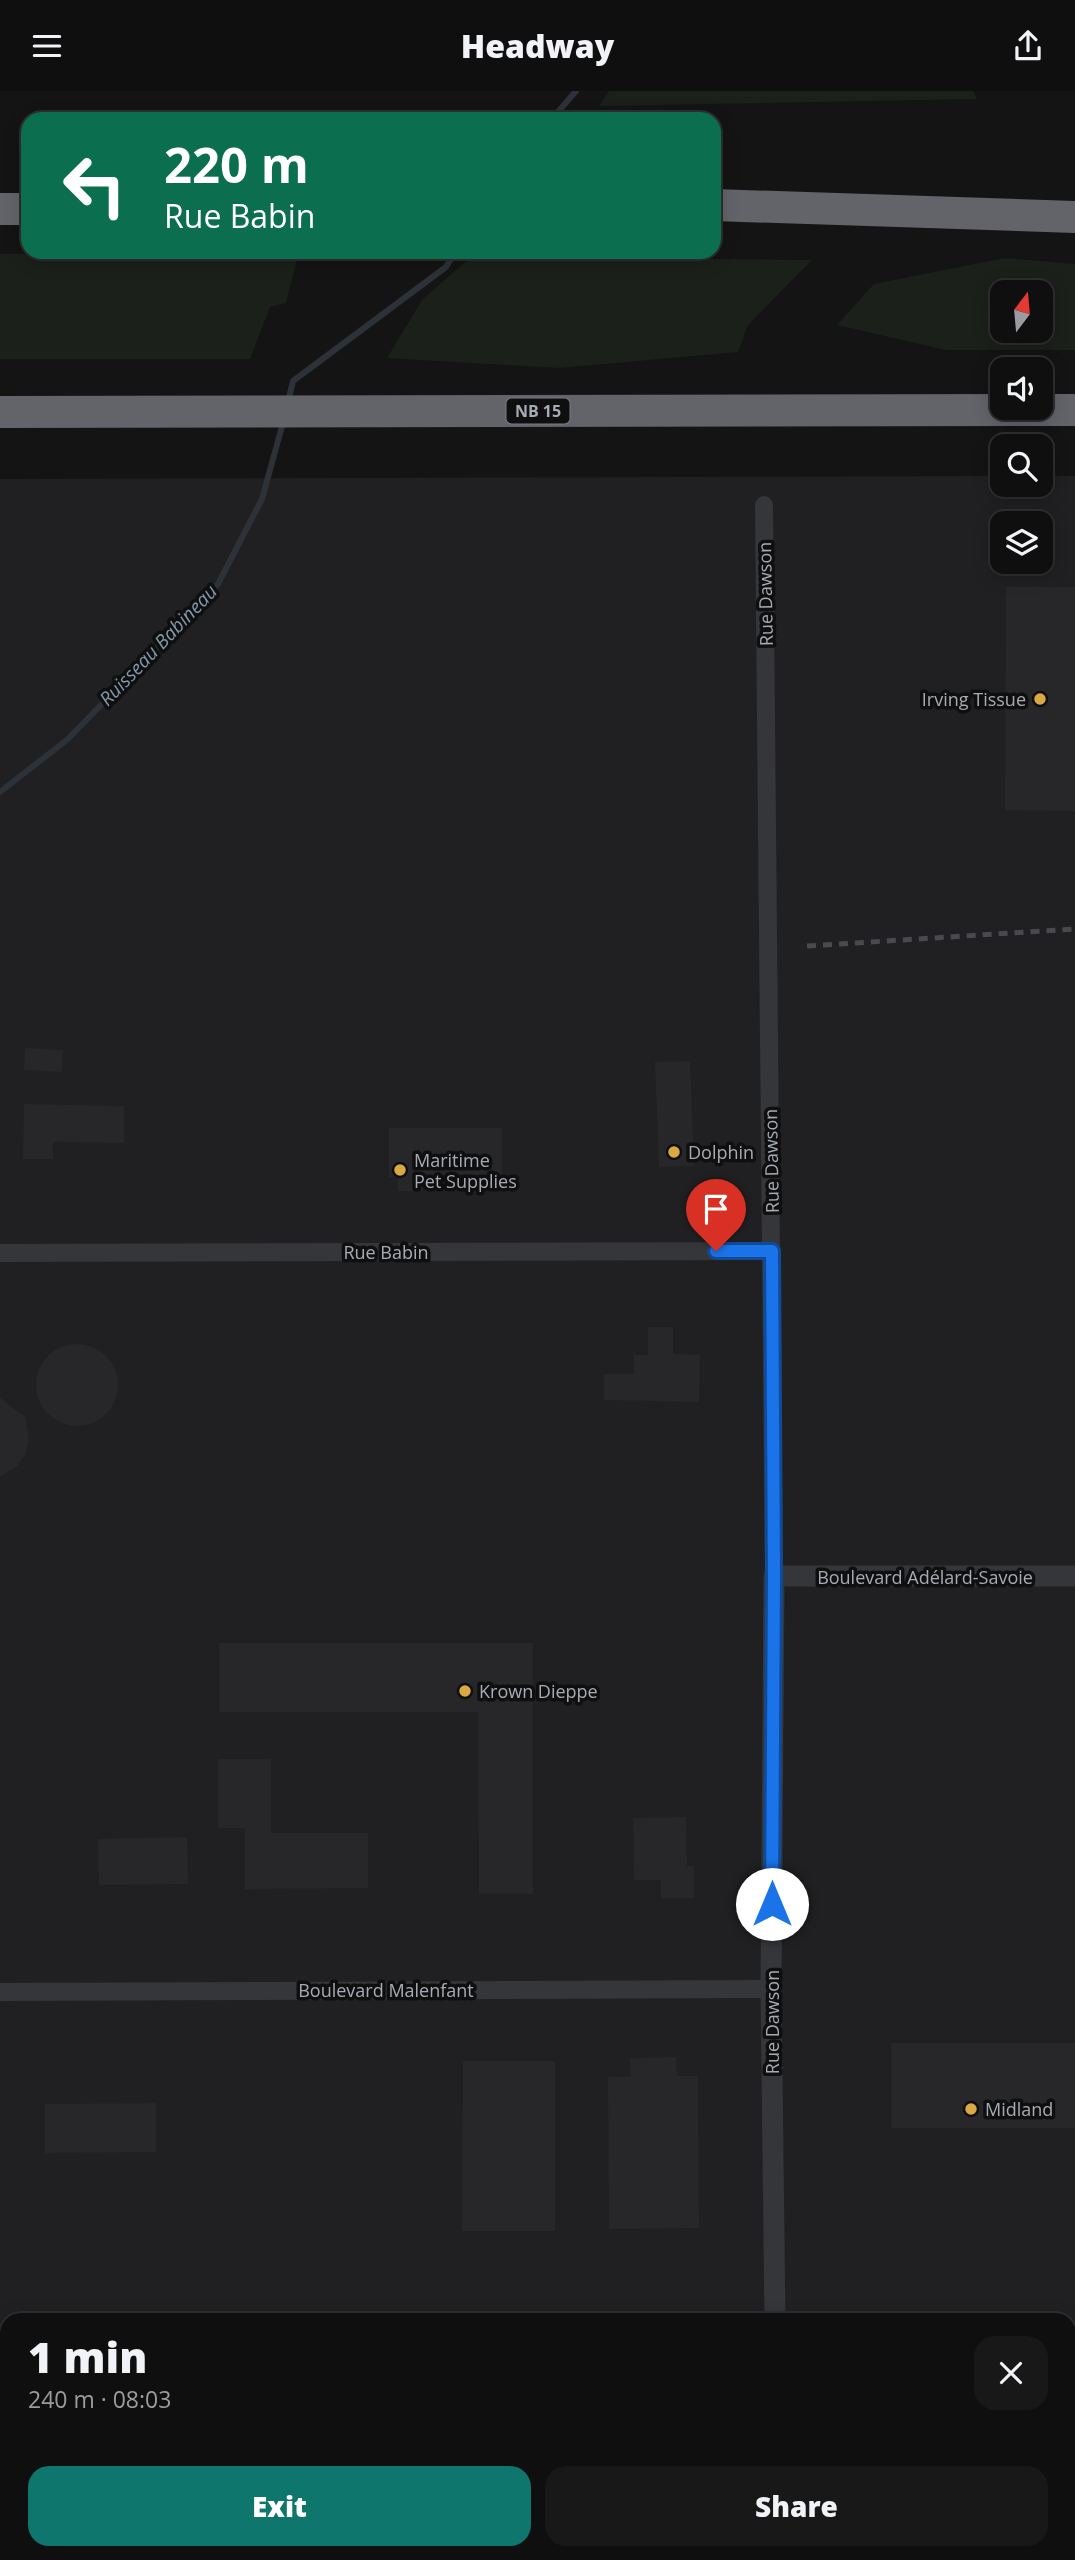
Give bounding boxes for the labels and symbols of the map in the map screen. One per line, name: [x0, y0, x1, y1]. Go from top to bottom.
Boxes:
north arrow: [990, 280, 1054, 343]
road number: NB 15: [506, 399, 570, 423]
street label: Rue Dawson: [752, 542, 778, 646]
water label: Ruisseau Babineau: [93, 579, 223, 711]
place label: Irving Tissue: [922, 687, 1026, 711]
marker: Irving Tissue: [1032, 691, 1048, 707]
street label: Rue Dawson: [758, 1109, 784, 1213]
place label: Dolphin: [688, 1140, 754, 1164]
marker: Dolphin: [666, 1144, 682, 1160]
place label: Maritime Pet Supplies: [414, 1148, 517, 1193]
marker: Maritime Pet Supplies: [392, 1162, 408, 1178]
pin: [686, 1179, 746, 1251]
street label: Rue Babin: [343, 1240, 429, 1264]
street label: Boulevard Adélard-Savoie: [817, 1565, 1033, 1589]
place label: Krown Dieppe: [479, 1679, 598, 1703]
marker: Krown Dieppe: [457, 1683, 473, 1699]
position arrow: [735, 1867, 809, 1941]
street label: Rue Dawson: [760, 1970, 784, 2074]
street label: Boulevard Malenfant: [298, 1978, 474, 2002]
place label: Midland: [985, 2097, 1053, 2121]
marker: Midland: [963, 2101, 979, 2117]

